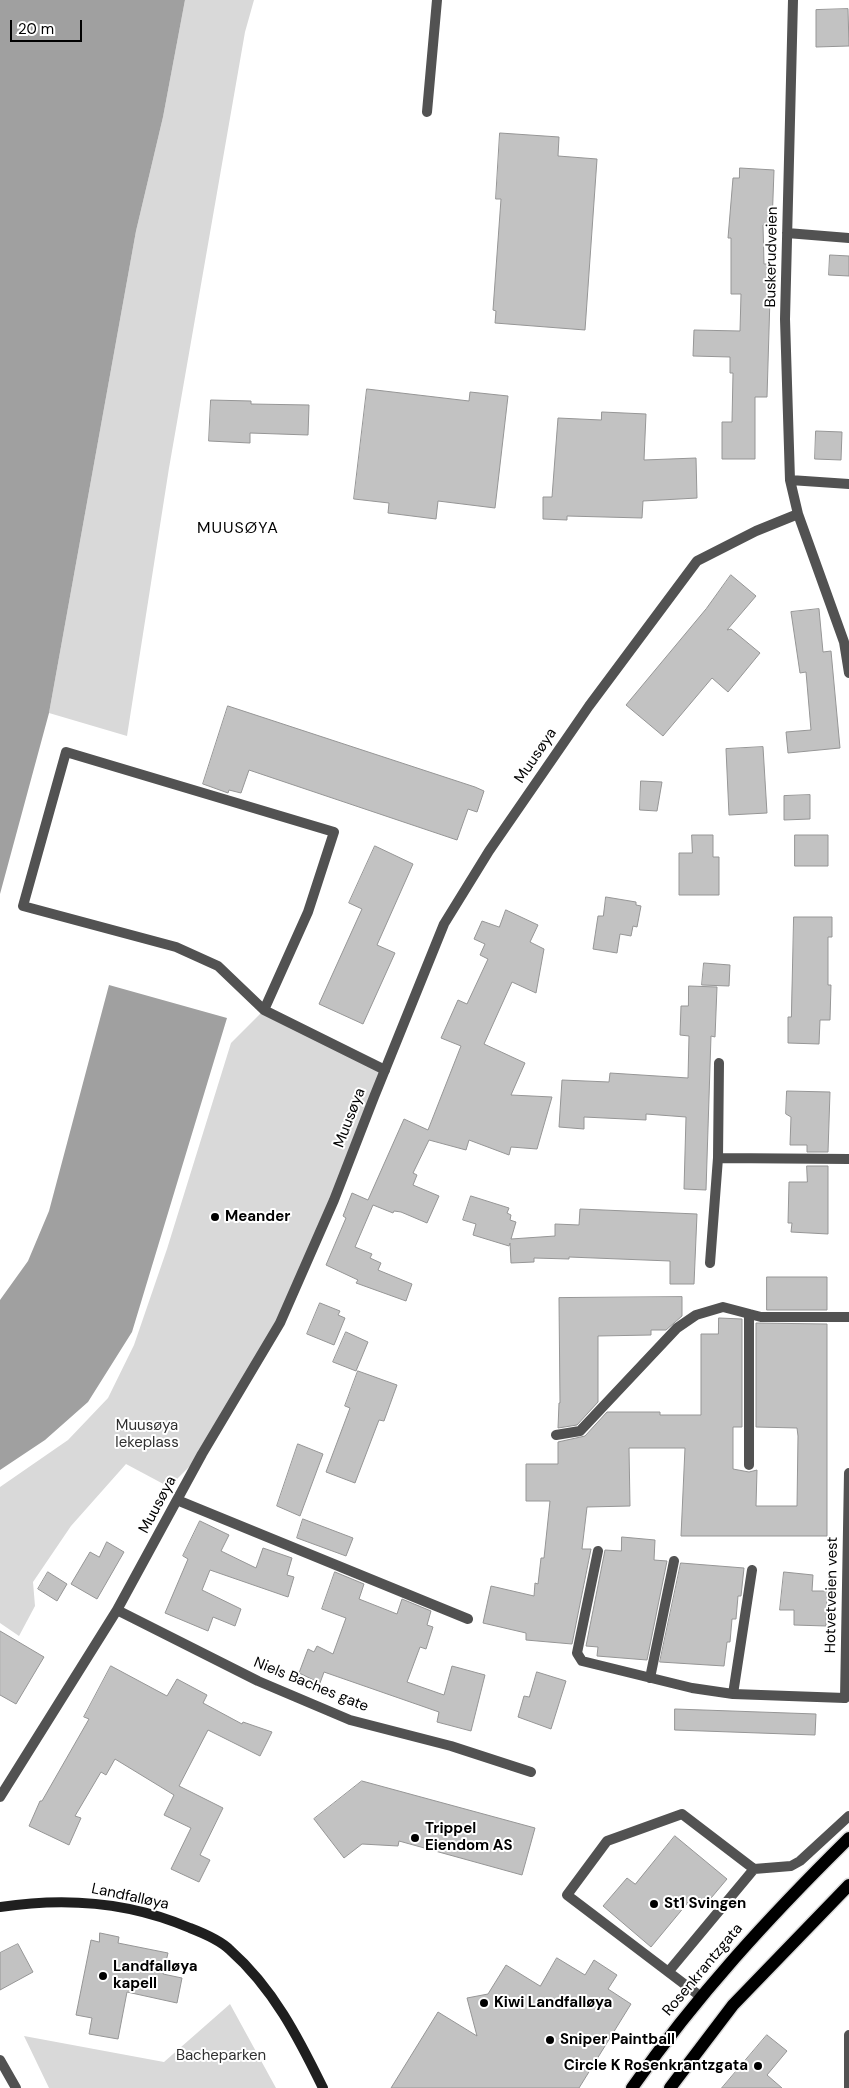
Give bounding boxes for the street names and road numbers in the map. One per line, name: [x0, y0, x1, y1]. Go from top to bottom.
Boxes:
street label: Buskerudveien: [762, 206, 782, 308]
street label: Muusøya: [511, 725, 561, 787]
street label: Muusøya: [330, 1086, 370, 1150]
street label: Muusøya: [135, 1473, 181, 1537]
street label: Hotvetveien vest: [822, 1537, 842, 1653]
street label: Niels Baches gate: [251, 1654, 371, 1716]
street label: Landfalløya: [90, 1880, 170, 1914]
street label: Rosenkrantzgata: [659, 1920, 747, 2020]

